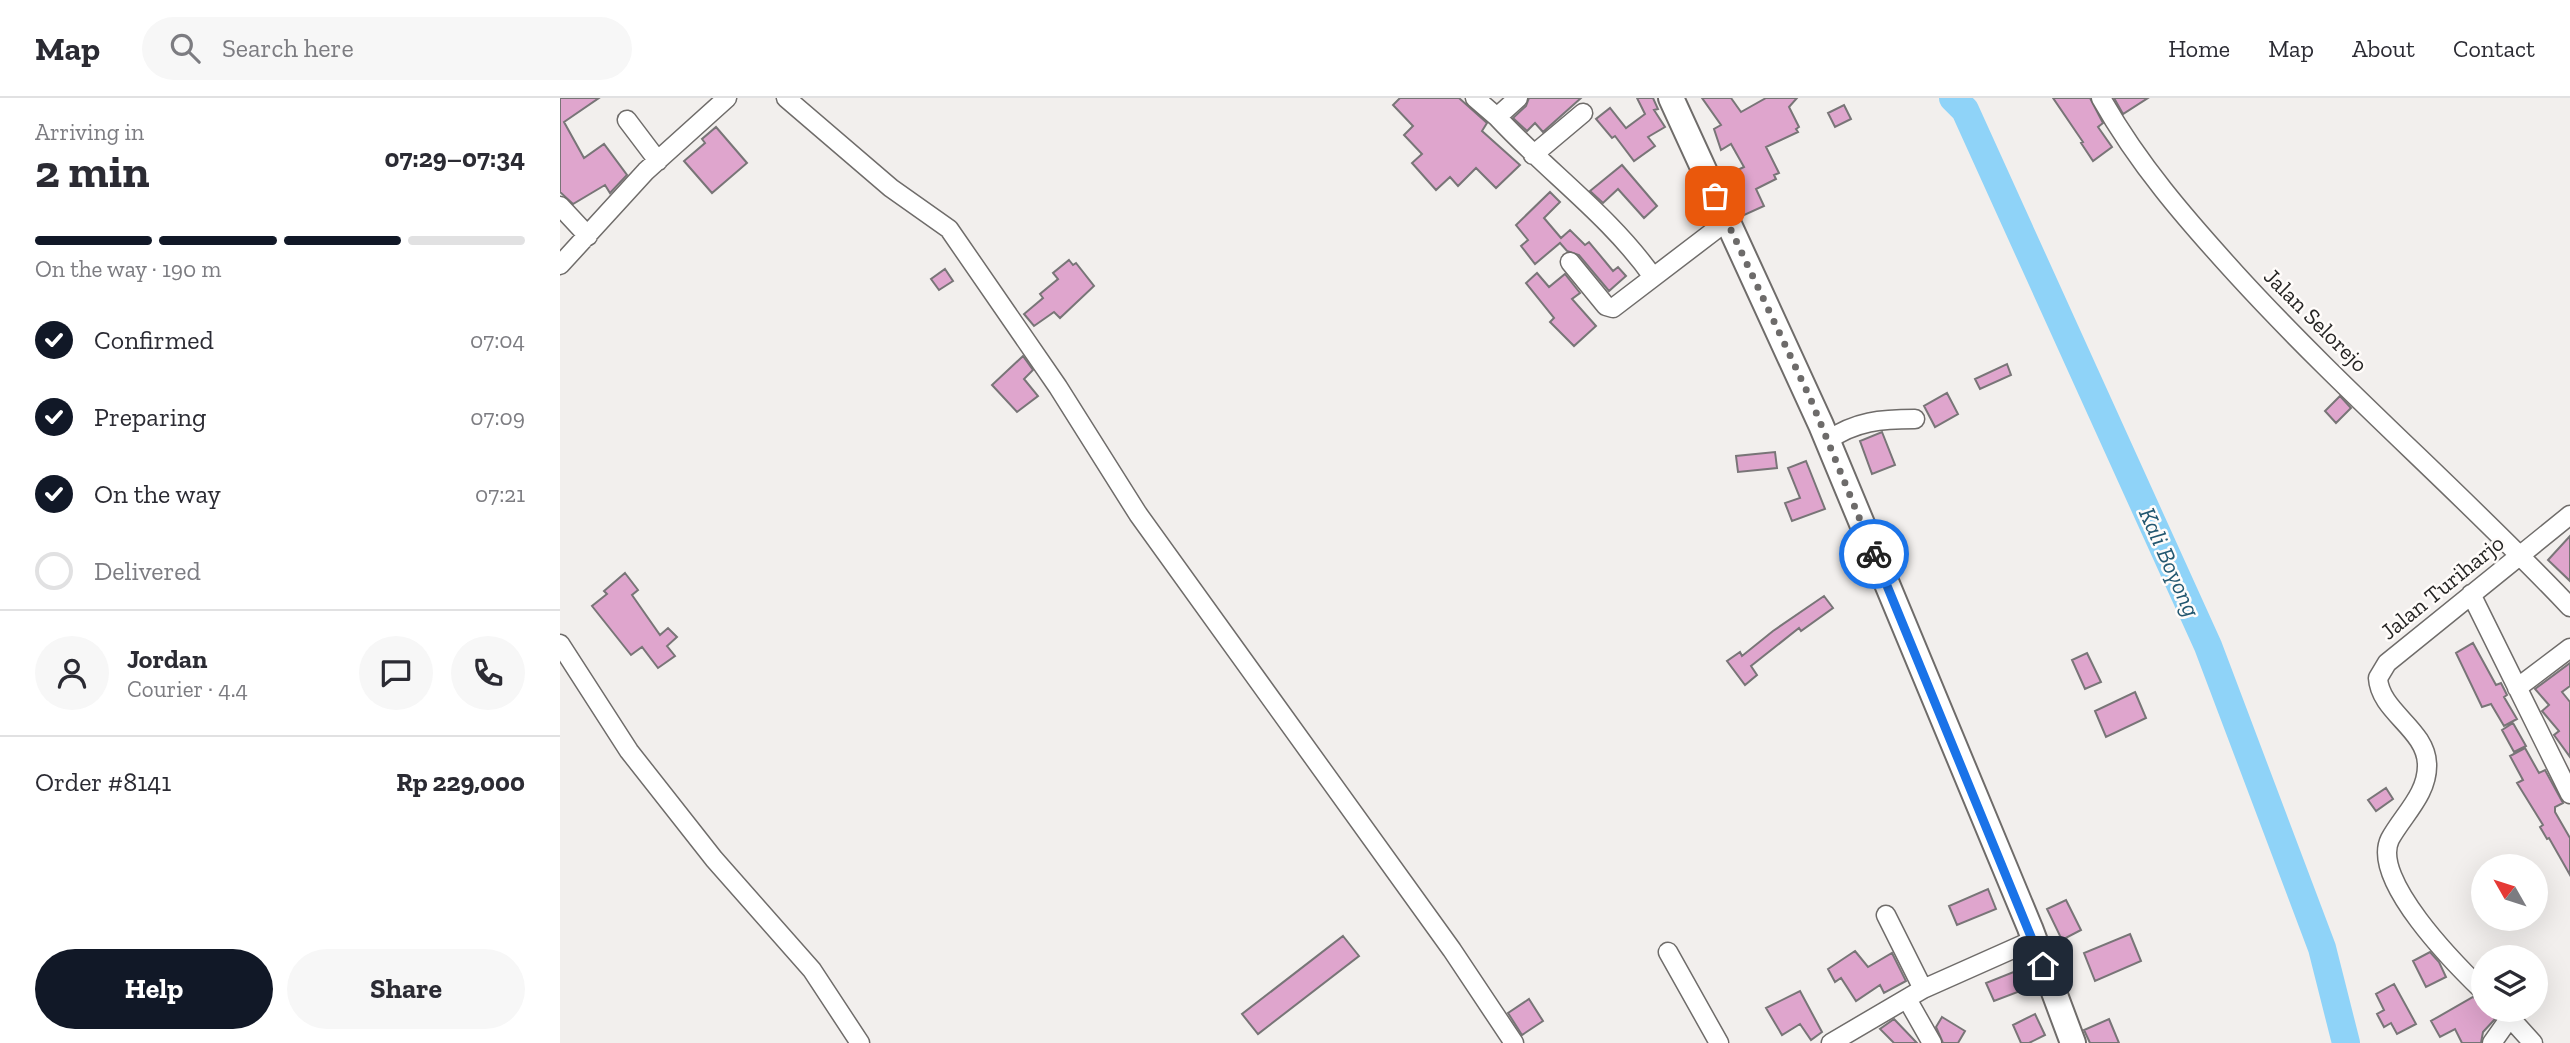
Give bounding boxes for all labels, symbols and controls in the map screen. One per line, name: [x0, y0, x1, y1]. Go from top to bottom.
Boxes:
search box: [142, 17, 632, 80]
text: Map: [35, 29, 100, 68]
icon: search: [166, 29, 204, 67]
text: Search here: [222, 32, 354, 64]
text: Home: [2168, 34, 2230, 63]
text: Map: [2268, 34, 2314, 63]
text: About: [2352, 34, 2415, 63]
text: Contact: [2453, 34, 2535, 63]
text: Arriving in: [35, 118, 144, 146]
text: 07:29–07:34: [385, 142, 525, 174]
text: 2 min: [35, 144, 150, 199]
pin: [1685, 166, 1745, 226]
icon: bag: [1696, 177, 1734, 215]
text: On the way · 190 m: [35, 255, 221, 283]
street label: Jalan Selorejo: [2258, 262, 2374, 378]
icon: check: [35, 321, 73, 359]
text: Confirmed: [94, 324, 214, 356]
text: 07:04: [470, 326, 525, 354]
icon: check: [35, 398, 73, 436]
text: Preparing: [94, 401, 206, 433]
text: 07:09: [470, 403, 525, 431]
icon: check: [35, 475, 73, 513]
text: On the way: [94, 478, 221, 510]
text: 07:21: [475, 480, 525, 508]
water label: Kali Boyong: [2133, 503, 2207, 622]
courier: [1839, 519, 1909, 589]
street label: Jalan Turiharjo: [2375, 529, 2509, 645]
icon: bike: [1855, 535, 1893, 573]
text: Delivered: [94, 555, 201, 587]
button: person: [35, 636, 109, 710]
button: chat: [359, 636, 433, 710]
button: phone: [451, 636, 525, 710]
text: Jordan: [127, 643, 207, 675]
text: Courier · 4.4: [127, 675, 248, 703]
text: Order #8141: [35, 766, 171, 798]
text: Rp 229,000: [396, 766, 525, 798]
north arrow: [2471, 854, 2548, 931]
map controls: [2471, 854, 2548, 1022]
pin: [2013, 936, 2073, 996]
button: layers: [2471, 945, 2548, 1022]
icon: home: [2024, 947, 2062, 985]
button: Help: [35, 949, 273, 1029]
button: Share: [287, 949, 525, 1029]

